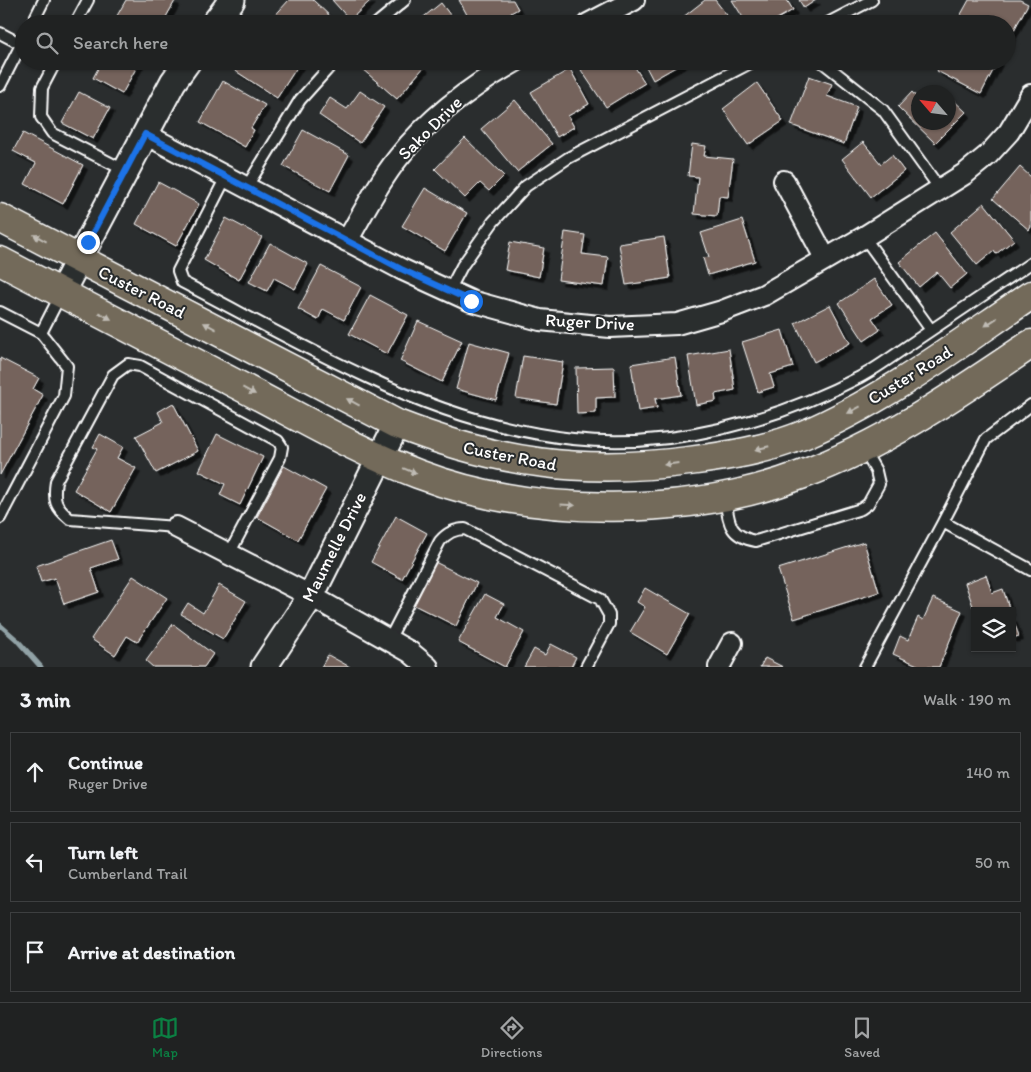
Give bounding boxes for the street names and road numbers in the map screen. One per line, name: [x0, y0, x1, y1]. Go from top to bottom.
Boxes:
street label: Sako Drive: [393, 91, 467, 165]
street label: Custer Road: [95, 261, 189, 323]
street label: Ruger Drive: [545, 309, 635, 335]
street label: Custer Road: [864, 340, 956, 410]
street label: Custer Road: [461, 436, 559, 476]
street label: Maumelle Drive: [297, 488, 371, 606]

